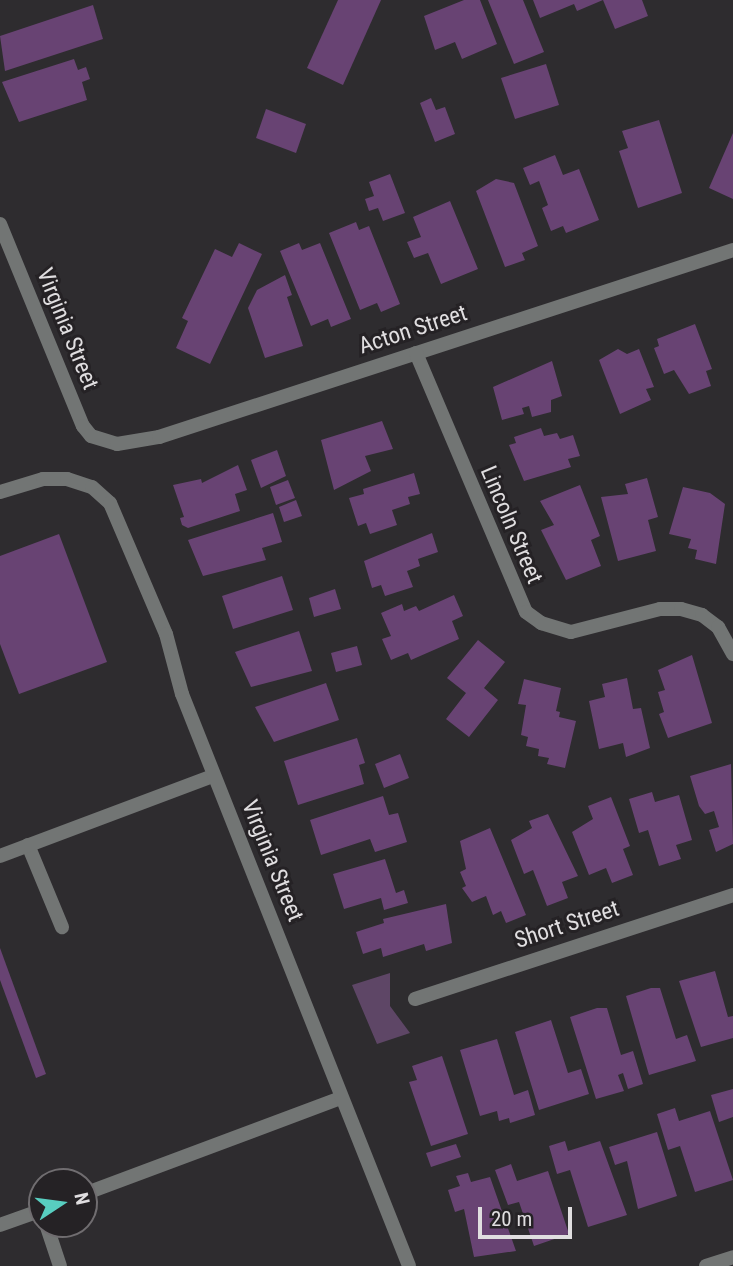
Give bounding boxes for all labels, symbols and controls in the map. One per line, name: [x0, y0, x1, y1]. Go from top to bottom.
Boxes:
street label: Virginia Street: [30, 264, 104, 394]
street label: Acton Street: [355, 300, 471, 360]
street label: Lincoln Street: [474, 462, 548, 588]
street label: Virginia Street: [235, 796, 309, 926]
street label: Short Street: [511, 895, 623, 955]
north arrow: [28, 1168, 98, 1238]
text: N: [69, 1190, 95, 1207]
scale bar: [481, 1192, 576, 1236]
text: 20 m: [491, 1207, 532, 1231]

